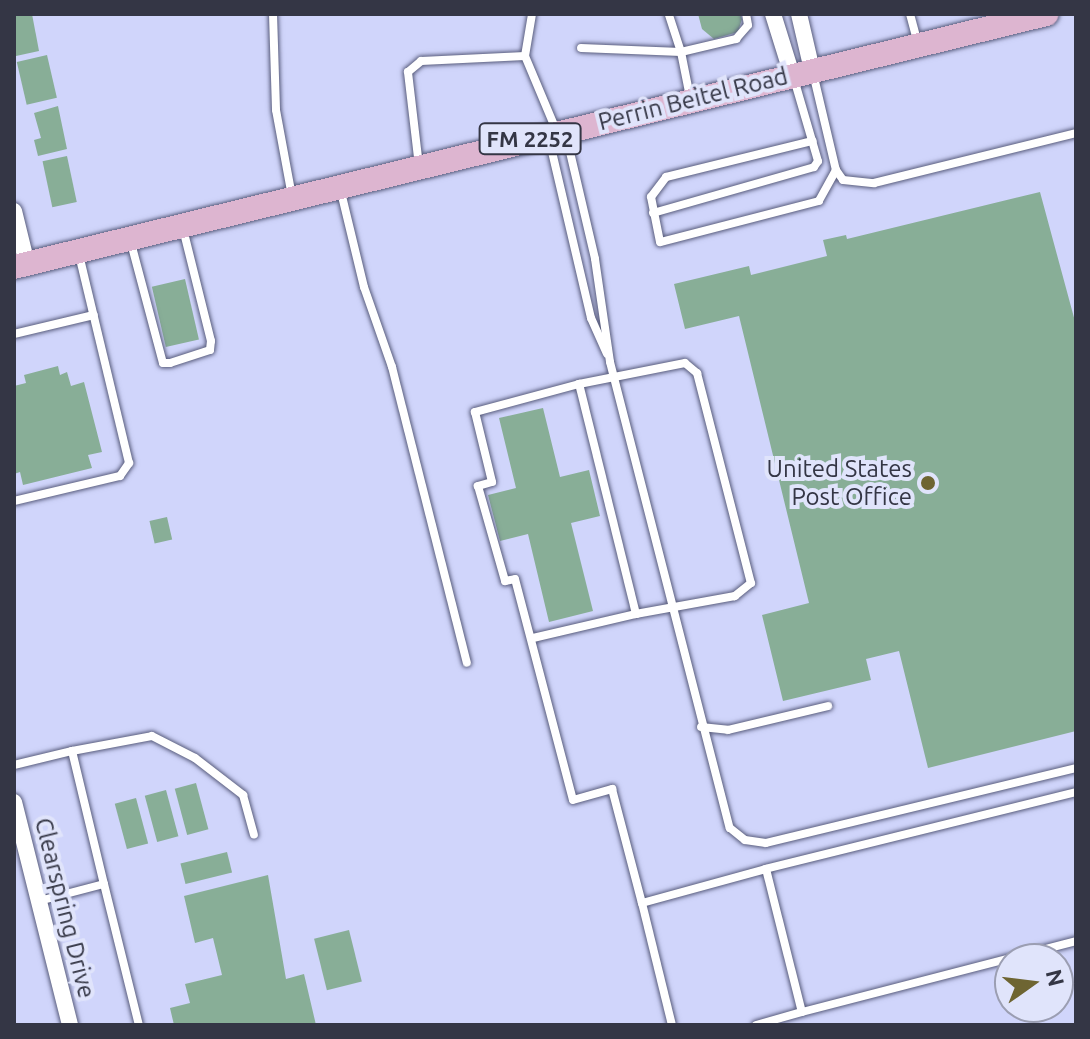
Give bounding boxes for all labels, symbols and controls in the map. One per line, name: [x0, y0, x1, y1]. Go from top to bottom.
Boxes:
street label: Perrin Beitel Road: [595, 62, 791, 136]
road number: FM 2252: [478, 121, 582, 157]
place label: United States Post Office: [767, 455, 912, 511]
marker: United States Post Office: [919, 474, 937, 492]
street label: Clearspring Drive: [29, 815, 101, 1001]
north arrow: [994, 943, 1074, 1023]
text: N: [1042, 967, 1070, 989]

